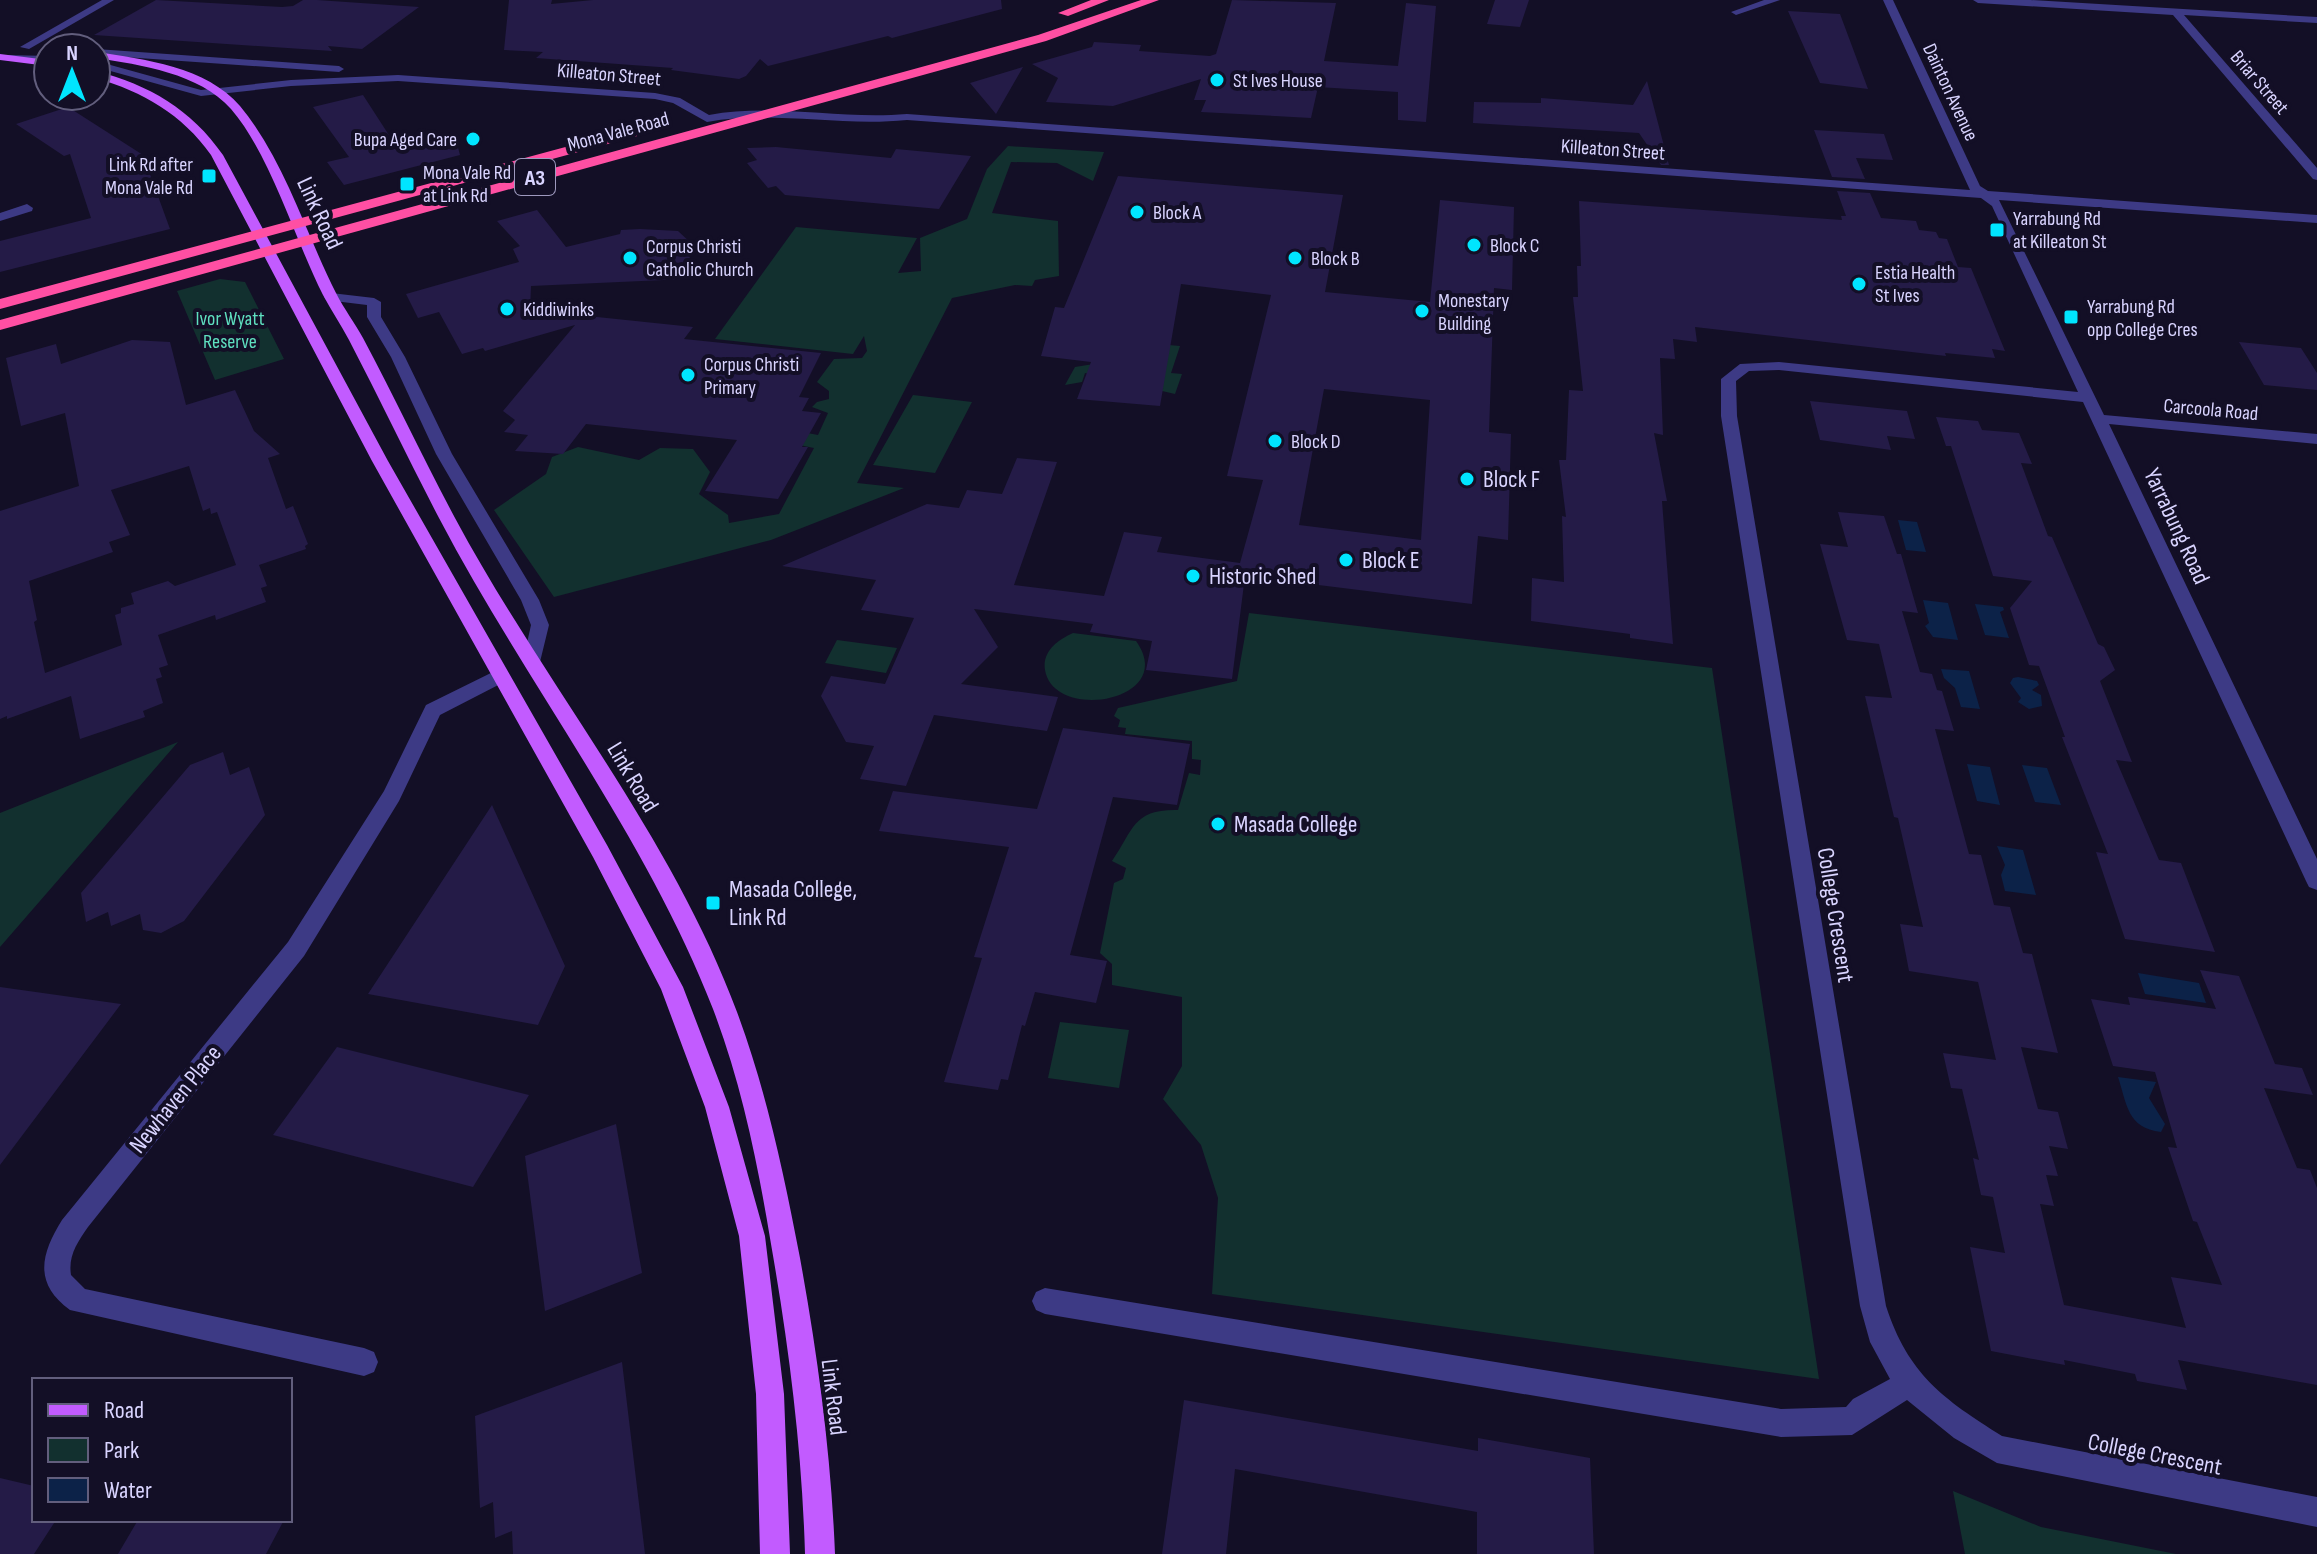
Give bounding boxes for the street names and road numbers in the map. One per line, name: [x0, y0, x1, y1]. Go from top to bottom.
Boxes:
street label: Dainton Avenue: [1917, 40, 1983, 145]
street label: Briar Street: [2225, 46, 2294, 120]
street label: Killeaton Street: [556, 59, 662, 91]
street label: Mona Vale Road: [565, 107, 672, 157]
street label: Killeaton Street: [1560, 134, 1666, 166]
road number: A3: [515, 159, 555, 195]
street label: Link Road: [290, 172, 349, 254]
street label: Carcoola Road: [2163, 394, 2259, 426]
street label: Yarrabung Road: [2137, 464, 2216, 589]
street label: Link Road: [600, 737, 665, 818]
street label: College Crescent: [1811, 846, 1860, 985]
street label: Newhaven Place: [123, 1039, 228, 1159]
street label: Link Road: [814, 1357, 853, 1437]
street label: College Crescent: [2085, 1427, 2224, 1482]

